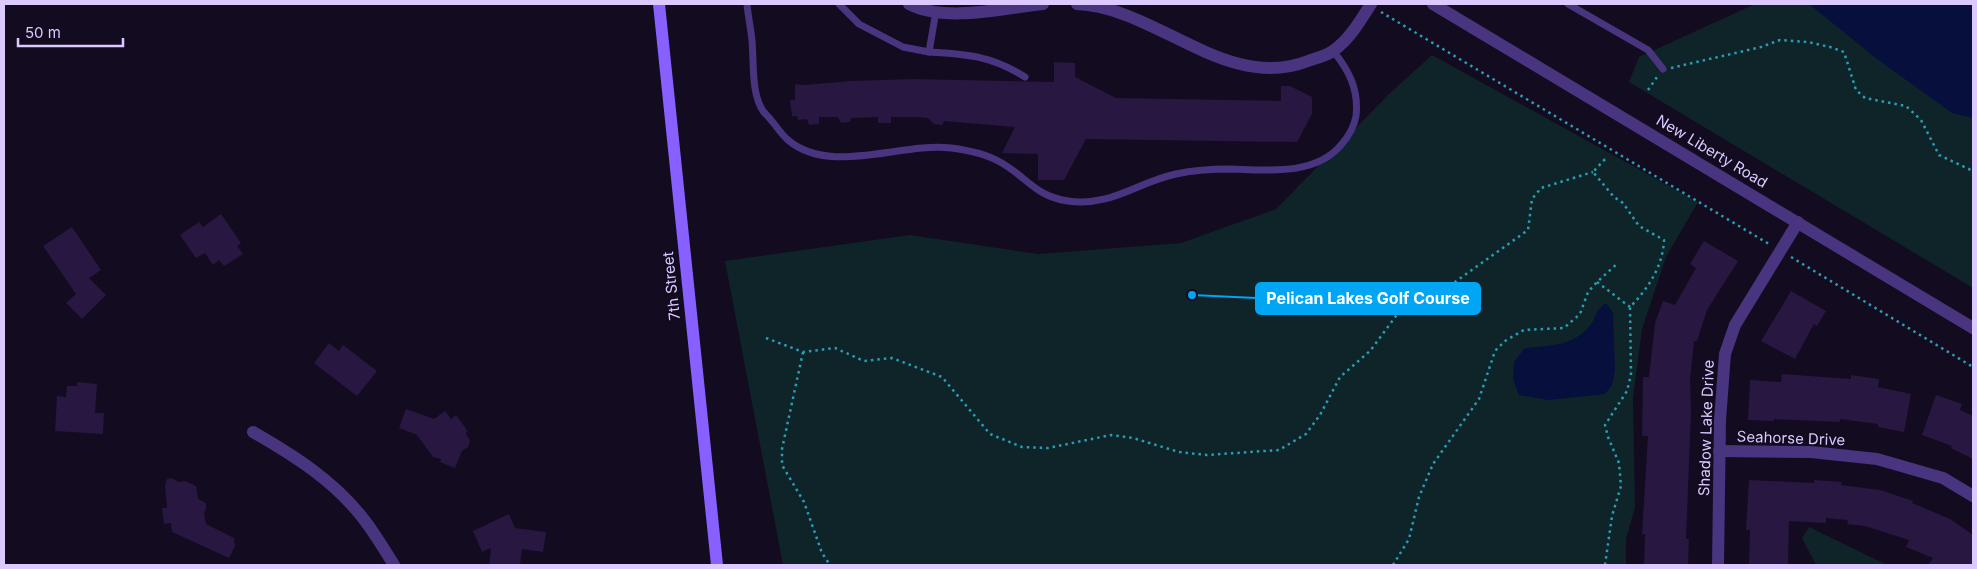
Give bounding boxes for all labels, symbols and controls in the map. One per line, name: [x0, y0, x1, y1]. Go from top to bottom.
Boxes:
scale bar: [18, 15, 122, 47]
text: 50 m: [25, 23, 61, 42]
street label: New Liberty Road: [1653, 110, 1771, 192]
street label: 7th Street: [658, 251, 684, 321]
callout: Pelican Lakes Golf Course: [1256, 283, 1480, 314]
text: Pelican Lakes Golf Course: [1266, 288, 1470, 308]
street label: Shadow Lake Drive: [1694, 360, 1718, 496]
street label: Seahorse Drive: [1736, 427, 1846, 449]

